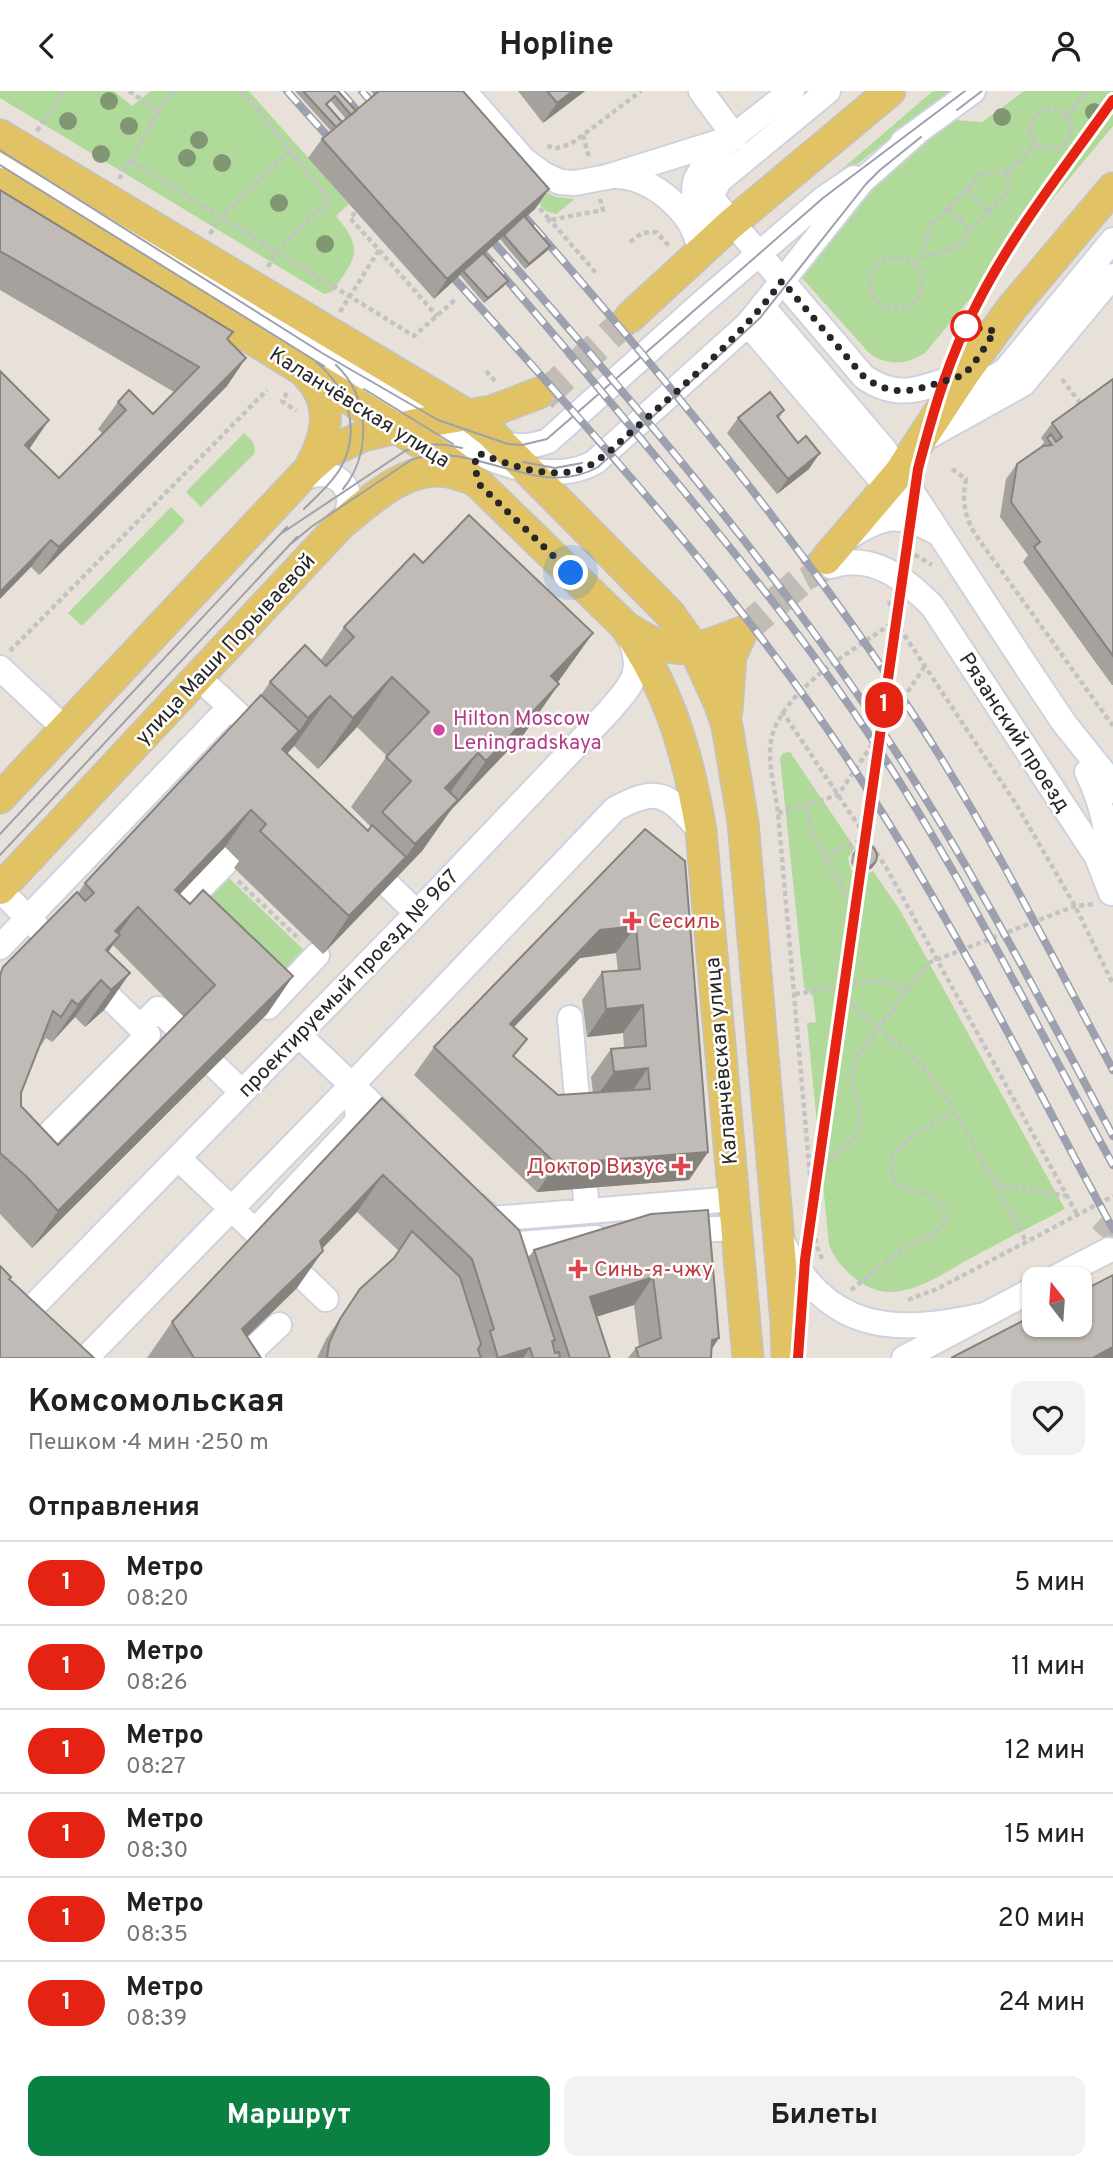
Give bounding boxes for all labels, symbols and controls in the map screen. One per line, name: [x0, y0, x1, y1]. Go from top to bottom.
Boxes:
text: Hopline: [499, 26, 614, 66]
icon: back: [28, 27, 66, 65]
icon: person: [1047, 27, 1085, 65]
unlabelled marker: [951, 311, 981, 341]
street label: Каланчёвская улица: [264, 342, 455, 475]
street label: улица Маши Порываевой: [130, 548, 322, 752]
your location: [553, 555, 588, 590]
street label: Рязанский проезд: [952, 648, 1075, 818]
line badge: 1: [861, 682, 907, 728]
text: 1: [879, 690, 889, 720]
place label: Hilton Moscow Leningradskaya: [453, 706, 602, 757]
marker: Hilton Moscow Leningradskaya: [431, 722, 447, 738]
street label: проектируемый проезд № 967: [233, 864, 465, 1104]
place label: Сесиль: [648, 909, 720, 936]
marker: Сесиль: [622, 911, 642, 931]
street label: Каланчёвская улица: [700, 956, 745, 1166]
place label: Доктор Визус: [526, 1154, 665, 1181]
marker: Доктор Визус: [671, 1156, 691, 1176]
place label: Синь-я-чжу: [594, 1257, 713, 1284]
marker: Синь-я-чжу: [568, 1259, 588, 1279]
north arrow: [1022, 1267, 1092, 1337]
map controls: [1022, 1267, 1092, 1337]
button: heart: [1011, 1381, 1085, 1455]
text: Комсомольская: [28, 1382, 285, 1424]
text: Пешком · 4 мин · 250 m: [28, 1429, 269, 1458]
text: Отправления: [28, 1492, 200, 1525]
text: Метро: [126, 1552, 204, 1585]
text: 5 мин: [1014, 1567, 1085, 1600]
text: 1: [62, 1568, 71, 1598]
text: 08:20: [126, 1585, 189, 1614]
text: Метро: [126, 1636, 204, 1669]
text: 11 мин: [1011, 1651, 1085, 1684]
text: 1: [62, 1652, 71, 1682]
text: 08:26: [126, 1669, 188, 1698]
text: Метро: [126, 1720, 204, 1753]
text: 12 мин: [1005, 1735, 1085, 1768]
text: 1: [62, 1736, 71, 1766]
text: 08:27: [126, 1753, 186, 1782]
text: Метро: [126, 1804, 204, 1837]
text: 15 мин: [1005, 1819, 1085, 1852]
text: 1: [62, 1820, 71, 1850]
text: 08:30: [126, 1837, 188, 1866]
text: Метро: [126, 1888, 204, 1921]
text: 20 мин: [998, 1903, 1085, 1936]
text: 1: [62, 1904, 71, 1934]
text: 08:35: [126, 1921, 188, 1950]
text: Метро: [126, 1972, 204, 2005]
text: 24 мин: [999, 1987, 1085, 2020]
text: 1: [62, 1988, 71, 2018]
text: 08:39: [126, 2005, 187, 2034]
button: Маршрут: [28, 2076, 550, 2156]
button: Билеты: [564, 2076, 1085, 2156]

